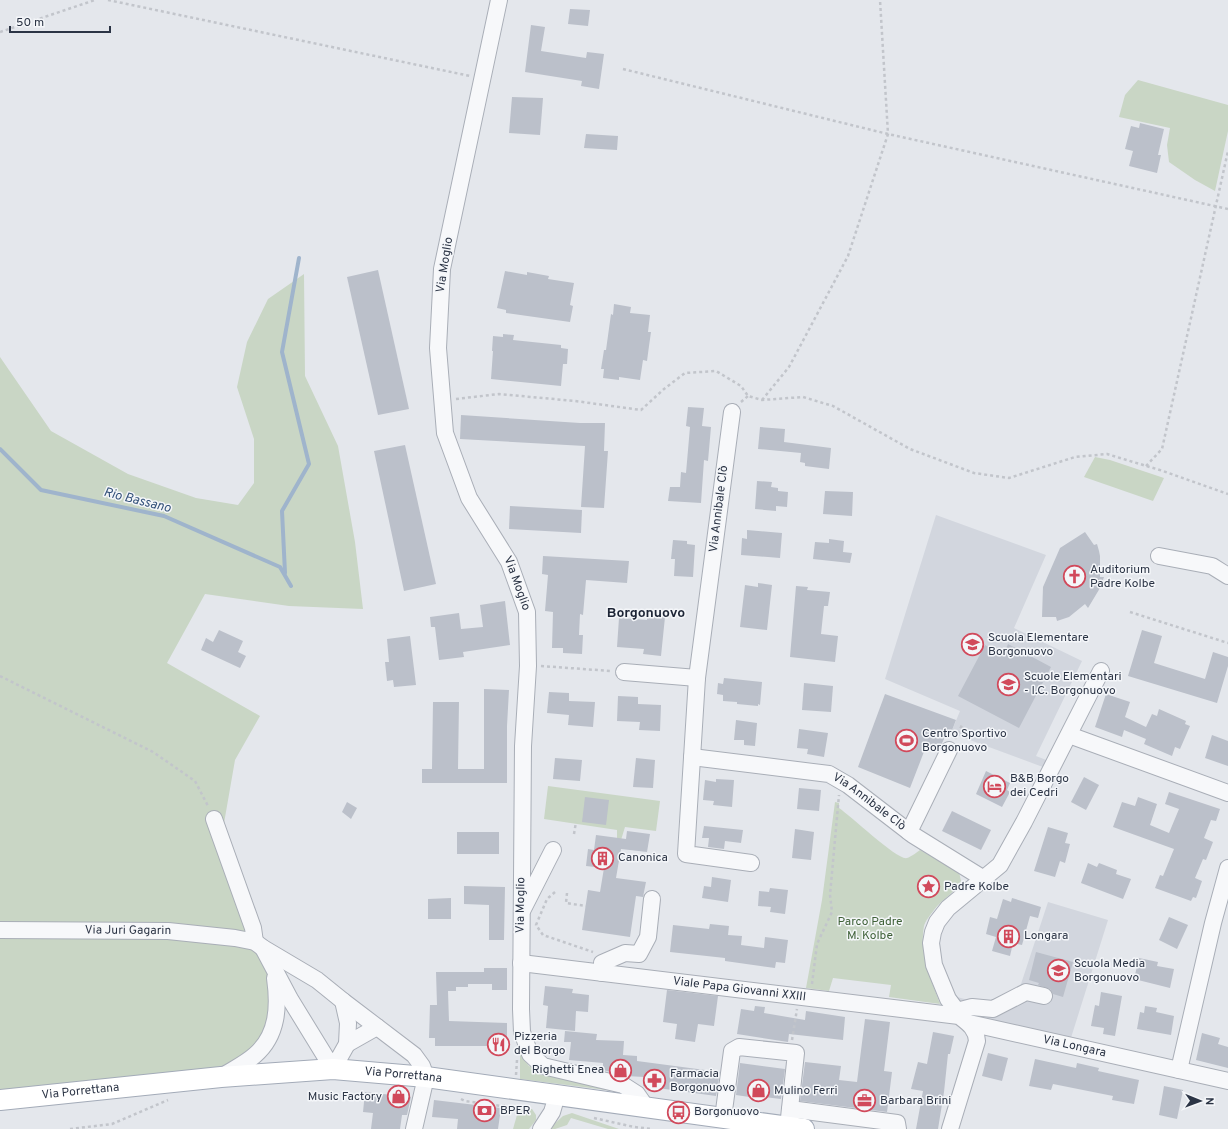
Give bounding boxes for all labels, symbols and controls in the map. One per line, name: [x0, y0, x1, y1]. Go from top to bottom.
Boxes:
scale bar: [10, 8, 110, 34]
text: 50 m: [16, 15, 44, 31]
street label: Via Moglio: [433, 236, 457, 294]
street label: Via Annibale Clò: [706, 464, 732, 553]
water label: Rio Bassano: [102, 485, 172, 517]
street label: Via Moglio: [499, 553, 534, 613]
place label: Auditorium Padre Kolbe: [1090, 562, 1155, 592]
church icon: Auditorium Padre Kolbe: [1061, 564, 1087, 590]
district label: Borgonuovo: [607, 605, 685, 622]
place label: Scuola Elementare Borgonuovo: [988, 630, 1089, 660]
school or university icon: Scuola Elementare Borgonuovo: [959, 632, 985, 658]
place label: Scuole Elementari - I.C. Borgonuovo: [1024, 669, 1122, 699]
school or university icon: Scuole Elementari - I.C. Borgonuovo: [995, 671, 1021, 697]
place label: Centro Sportivo Borgonuovo: [922, 726, 1007, 756]
sports icon: Centro Sportivo Borgonuovo: [893, 728, 919, 754]
street label: Via Annibale Clò: [829, 770, 909, 835]
place label: B&B Borgo dei Cedri: [1010, 771, 1069, 801]
hotel icon: B&B Borgo dei Cedri: [981, 773, 1007, 799]
building icon: Canonica: [590, 845, 616, 871]
place label: Canonica: [618, 850, 668, 866]
place icon: Padre Kolbe: [916, 874, 942, 900]
street label: Via Moglio: [513, 876, 529, 933]
place label: Padre Kolbe: [944, 879, 1009, 895]
park label: Parco Padre M. Kolbe: [837, 914, 903, 944]
street label: Via Juri Gagarin: [85, 923, 171, 939]
building icon: Longara: [995, 923, 1021, 949]
place label: Longara: [1024, 928, 1068, 944]
place label: Scuola Media Borgonuovo: [1074, 956, 1145, 986]
school or university icon: Scuola Media Borgonuovo: [1046, 958, 1072, 984]
street label: Viale Papa Giovanni XXIII: [672, 973, 807, 1005]
place label: Pizzeria del Borgo: [514, 1029, 566, 1059]
restaurant icon: Pizzeria del Borgo: [486, 1031, 512, 1057]
street label: Via Longara: [1041, 1032, 1108, 1061]
shop icon: Righetti Enea: [607, 1057, 633, 1083]
place label: Righetti Enea: [532, 1062, 604, 1078]
street label: Via Porrettana: [364, 1064, 443, 1087]
place label: Farmacia Borgonuovo: [670, 1066, 735, 1096]
pharmacy icon: Farmacia Borgonuovo: [641, 1068, 667, 1094]
shop icon: Mulino Ferri: [745, 1078, 771, 1104]
street label: Via Porrettana: [41, 1080, 120, 1104]
north arrow: [1180, 1081, 1220, 1121]
place label: Mulino Ferri: [774, 1083, 838, 1099]
shop icon: Music Factory: [385, 1084, 411, 1110]
office icon: Barbara Brini: [851, 1088, 877, 1114]
place label: Music Factory: [308, 1089, 382, 1105]
place label: Barbara Brini: [880, 1093, 951, 1109]
text: N: [1202, 1097, 1216, 1105]
bank icon: BPER: [472, 1098, 498, 1124]
bus stop icon: Borgonuovo: [666, 1099, 692, 1125]
place label: BPER: [500, 1103, 530, 1119]
place label: Borgonuovo: [694, 1104, 759, 1120]

